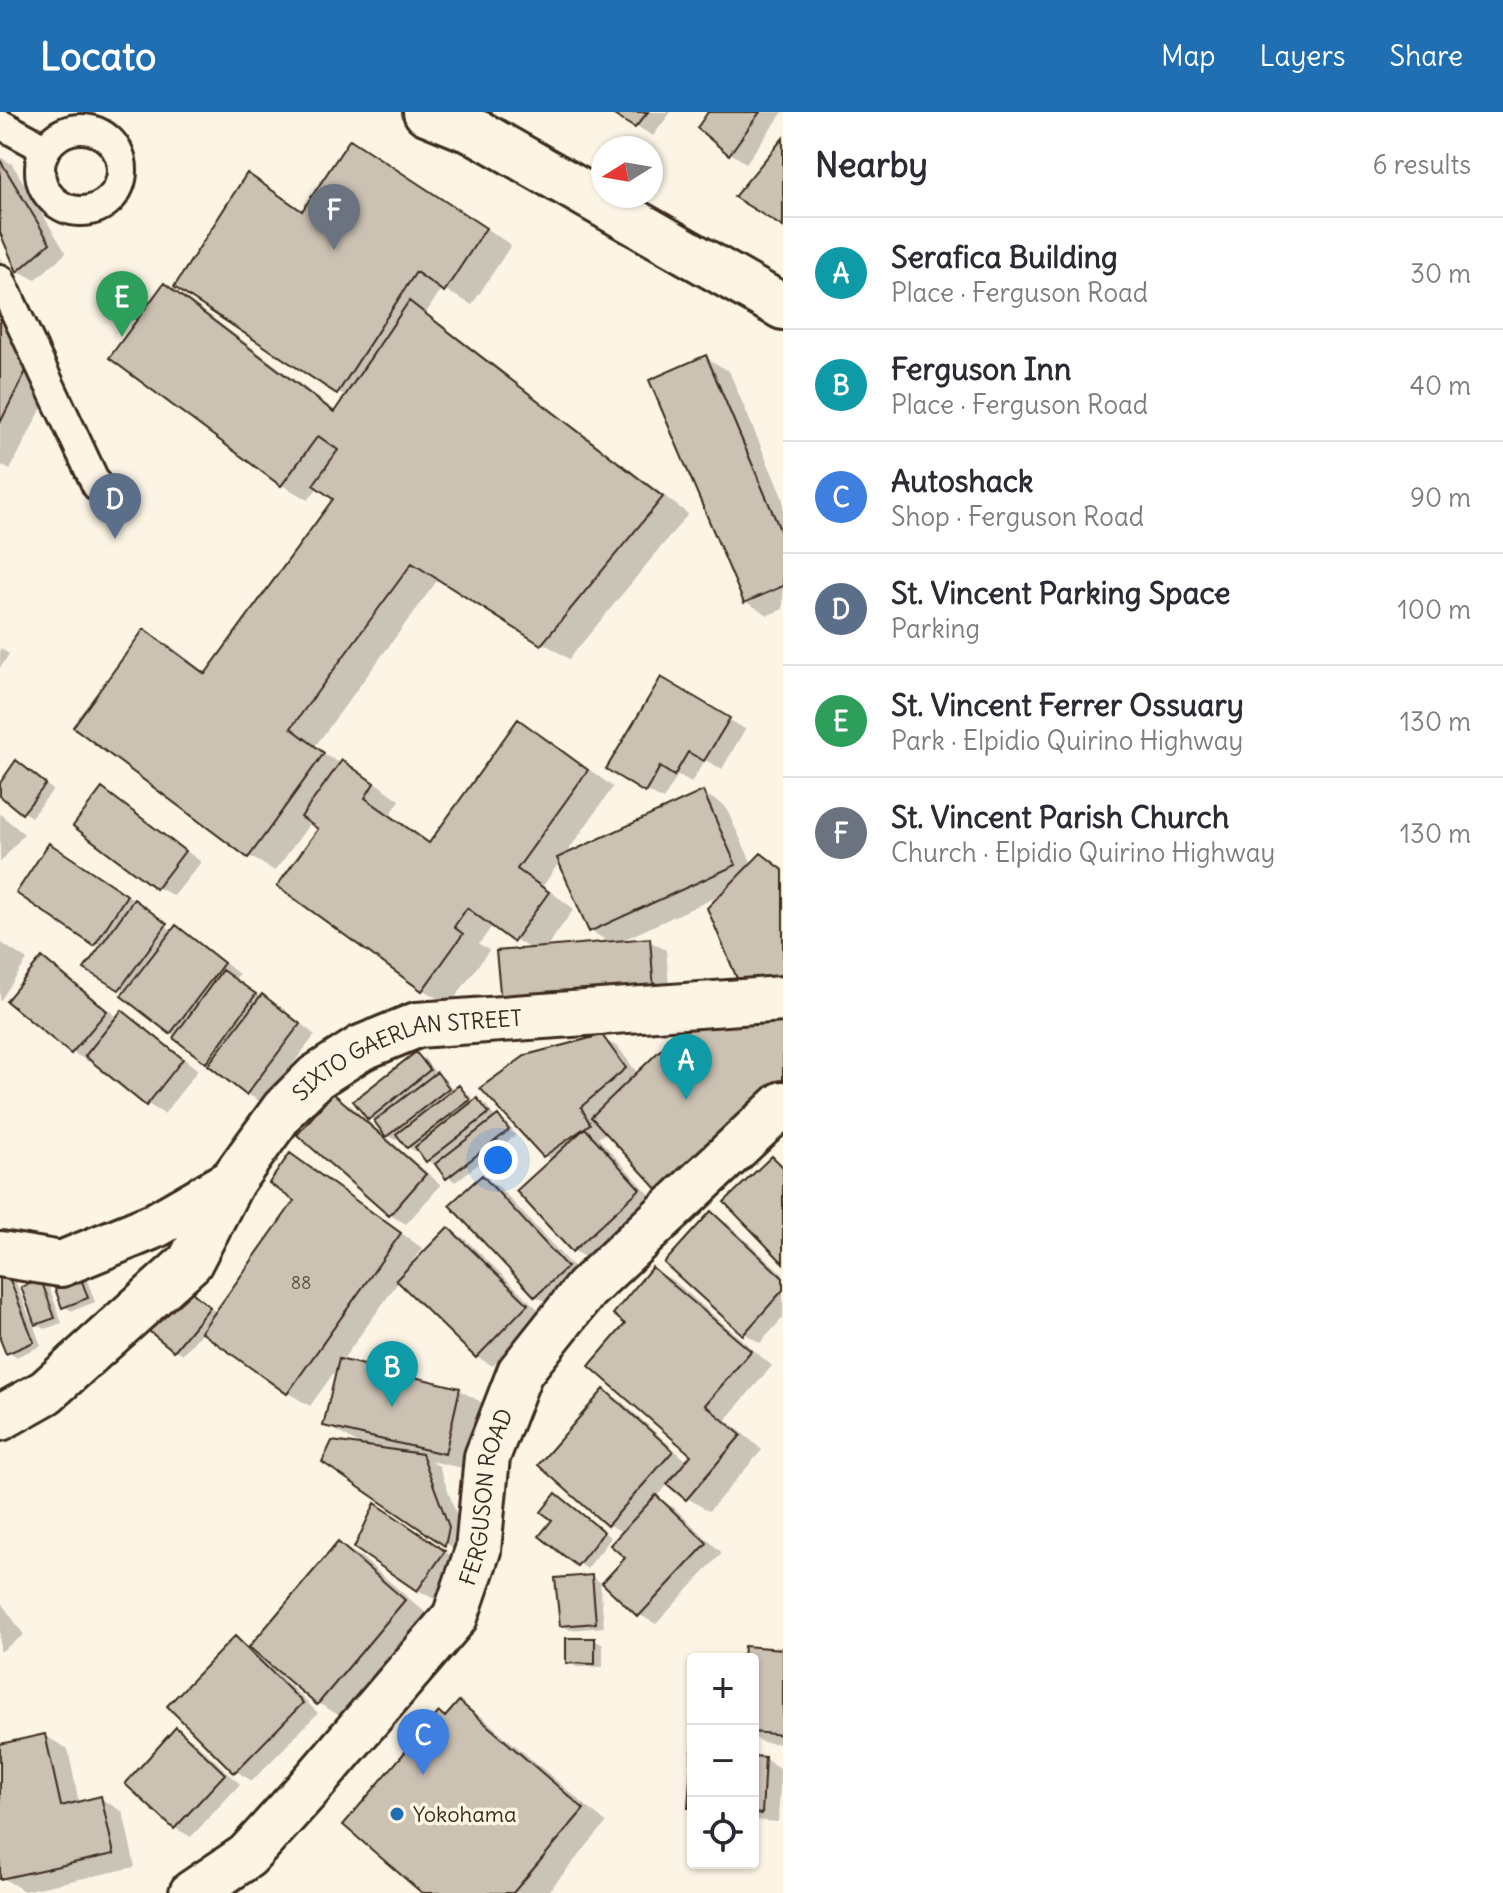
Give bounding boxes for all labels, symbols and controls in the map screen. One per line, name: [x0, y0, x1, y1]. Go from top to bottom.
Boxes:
text: Locato: [40, 33, 156, 80]
text: Map: [1161, 38, 1216, 74]
text: Layers: [1260, 38, 1346, 74]
text: Share: [1390, 38, 1463, 74]
north arrow: [591, 136, 663, 208]
text: Nearby: [815, 143, 928, 186]
text: 6 results: [1373, 148, 1471, 181]
pin: F: [308, 184, 360, 250]
text: Serafica Building: [891, 238, 1118, 276]
text: A: [833, 257, 849, 290]
text: 30 m: [1410, 257, 1471, 290]
pin: E: [96, 271, 148, 337]
text: Place · Ferguson Road: [891, 276, 1148, 309]
text: Ferguson Inn: [891, 350, 1071, 388]
text: B: [832, 369, 850, 402]
text: 40 m: [1410, 369, 1471, 402]
text: Place · Ferguson Road: [891, 388, 1148, 421]
text: Autoshack: [891, 462, 1033, 500]
pin: D: [89, 473, 141, 539]
text: C: [832, 481, 850, 514]
text: 90 m: [1410, 481, 1471, 514]
text: Shop · Ferguson Road: [891, 500, 1144, 533]
text: St. Vincent Parking Space: [891, 574, 1230, 612]
text: D: [832, 593, 850, 626]
text: 100 m: [1397, 593, 1471, 626]
text: Parking: [891, 612, 980, 645]
text: St. Vincent Ferrer Ossuary: [891, 686, 1244, 724]
text: E: [833, 705, 849, 738]
text: 130 m: [1400, 705, 1471, 738]
text: Park · Elpidio Quirino Highway: [891, 724, 1243, 757]
text: St. Vincent Parish Church: [891, 798, 1229, 836]
text: F: [834, 817, 848, 850]
text: 130 m: [1400, 817, 1471, 850]
text: Church · Elpidio Quirino Highway: [891, 836, 1275, 869]
street label: SIXTO GAERLAN STREET: [286, 1004, 523, 1107]
pin: A: [660, 1034, 712, 1100]
your location: [478, 1140, 518, 1180]
house number: 88: [291, 1271, 311, 1294]
pin: B: [366, 1341, 418, 1407]
street label: FERGUSON ROAD: [453, 1405, 518, 1589]
map controls: [687, 1653, 759, 1869]
button: +: [687, 1653, 759, 1725]
pin: C: [397, 1709, 449, 1775]
button: −: [687, 1725, 759, 1797]
button: locate: [687, 1797, 759, 1869]
place label: Yokohama: [413, 1800, 517, 1828]
marker: Yokohama: [388, 1805, 406, 1823]

